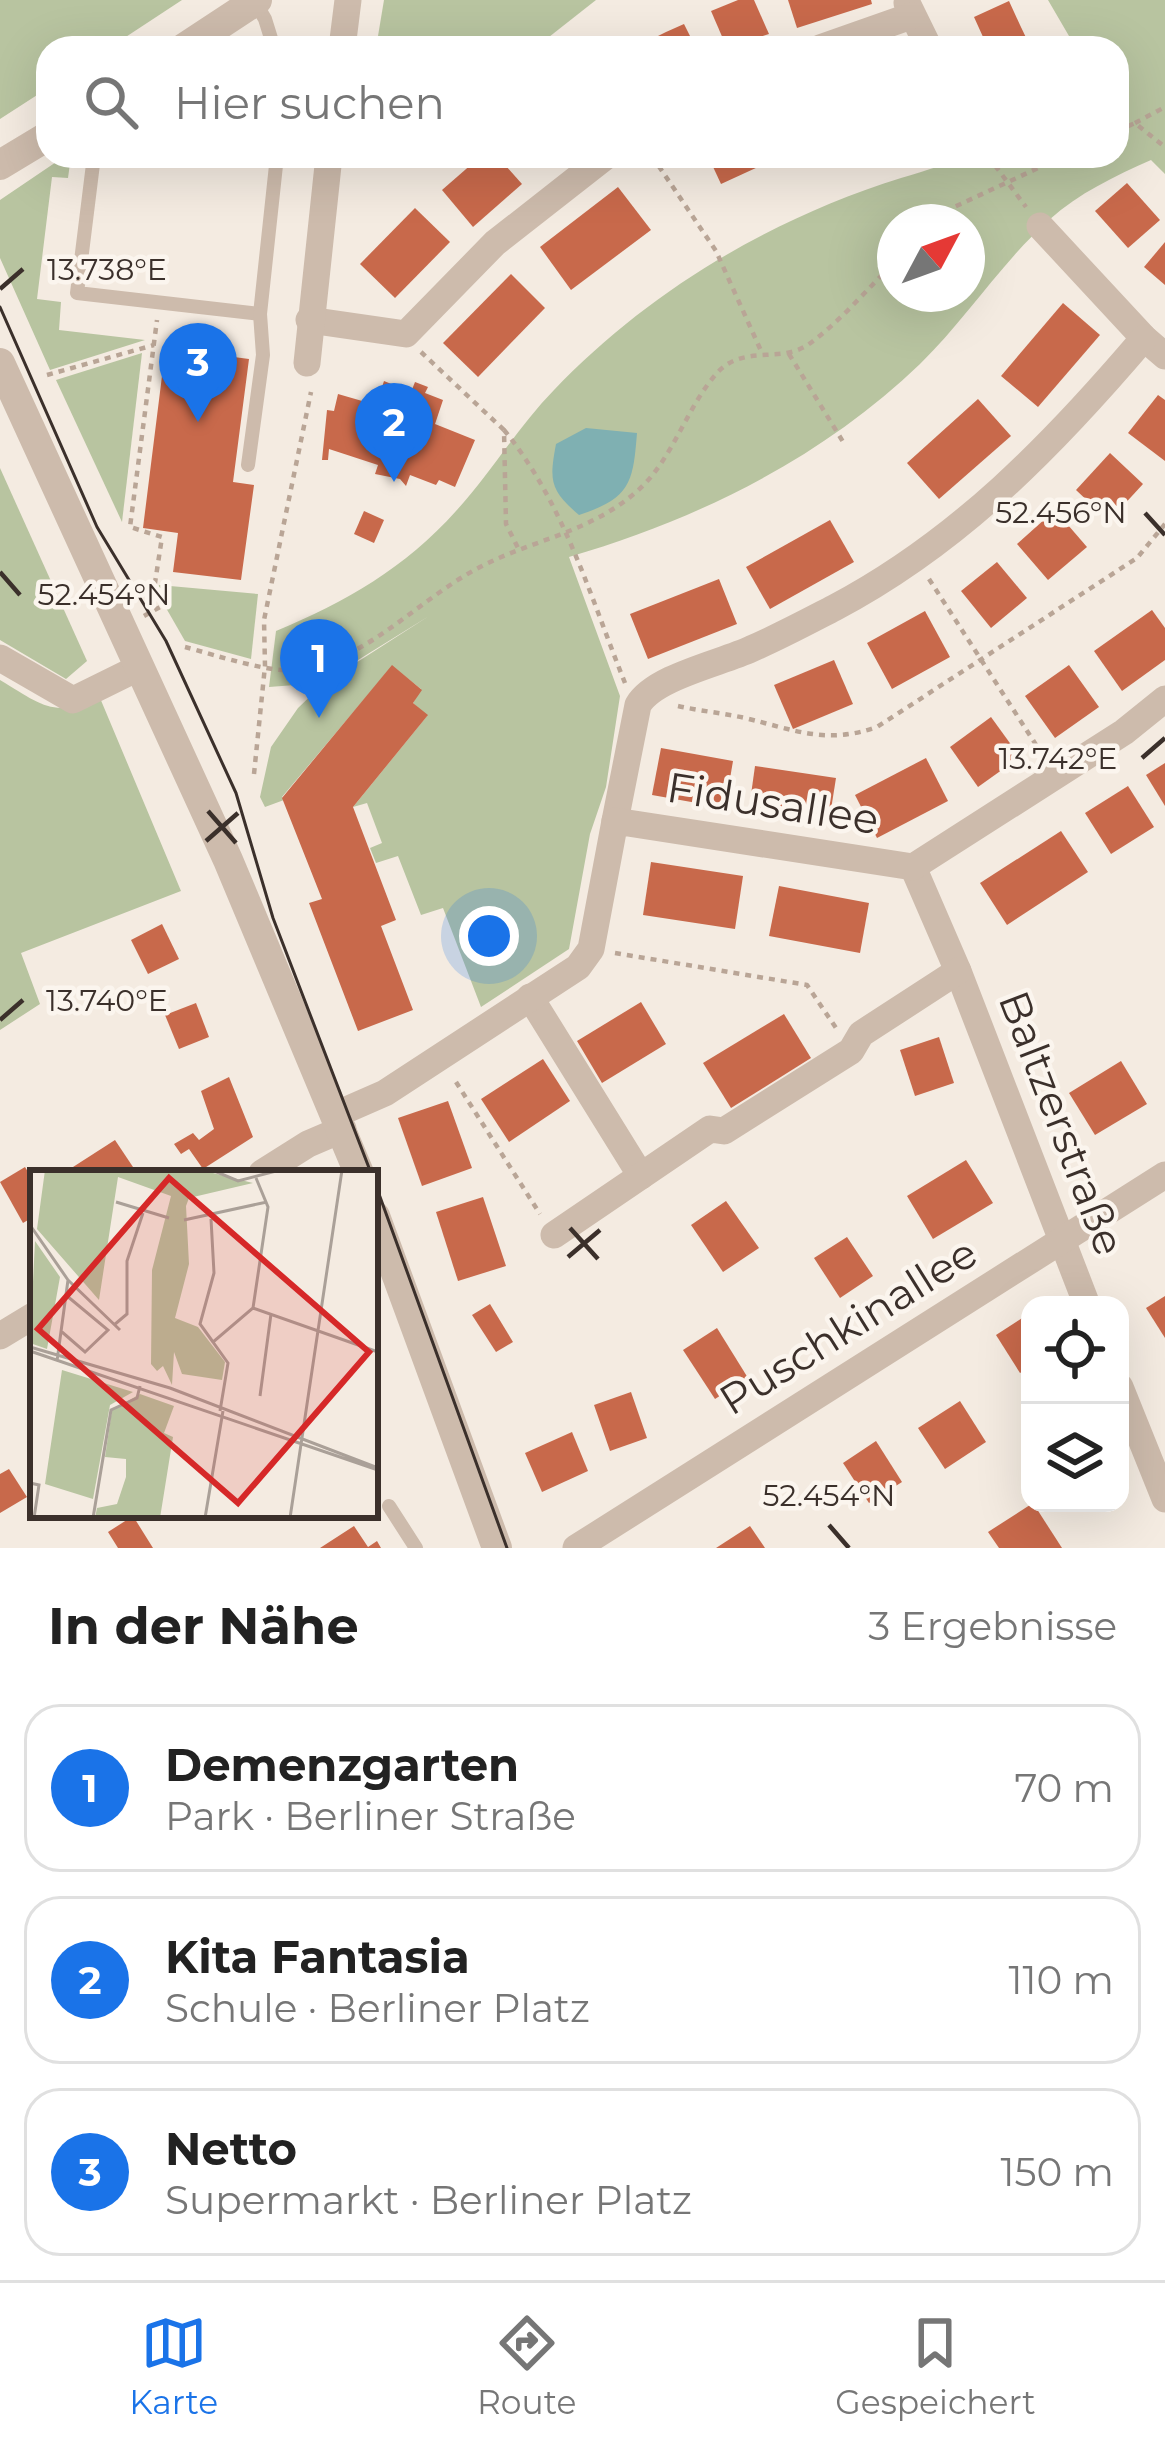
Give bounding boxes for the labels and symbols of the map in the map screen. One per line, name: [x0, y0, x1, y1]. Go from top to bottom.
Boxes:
north arrow: [877, 204, 985, 312]
text: 13.738°E: [47, 251, 167, 288]
pin: 3: [159, 323, 237, 422]
pin: 2: [355, 383, 433, 482]
text: 52.456°N: [995, 494, 1127, 531]
text: 52.454°N: [38, 576, 170, 613]
pin: 1: [280, 619, 358, 718]
text: 13.742°E: [999, 740, 1117, 777]
street label: Fidusallee: [664, 761, 882, 845]
your location: [459, 906, 519, 966]
text: 13.740°E: [46, 982, 168, 1019]
street label: Baltzerstraße: [988, 984, 1136, 1262]
inset map: [30, 1170, 378, 1518]
street label: Puschkinallee: [710, 1226, 986, 1426]
text: 52.454°N: [763, 1477, 895, 1514]

